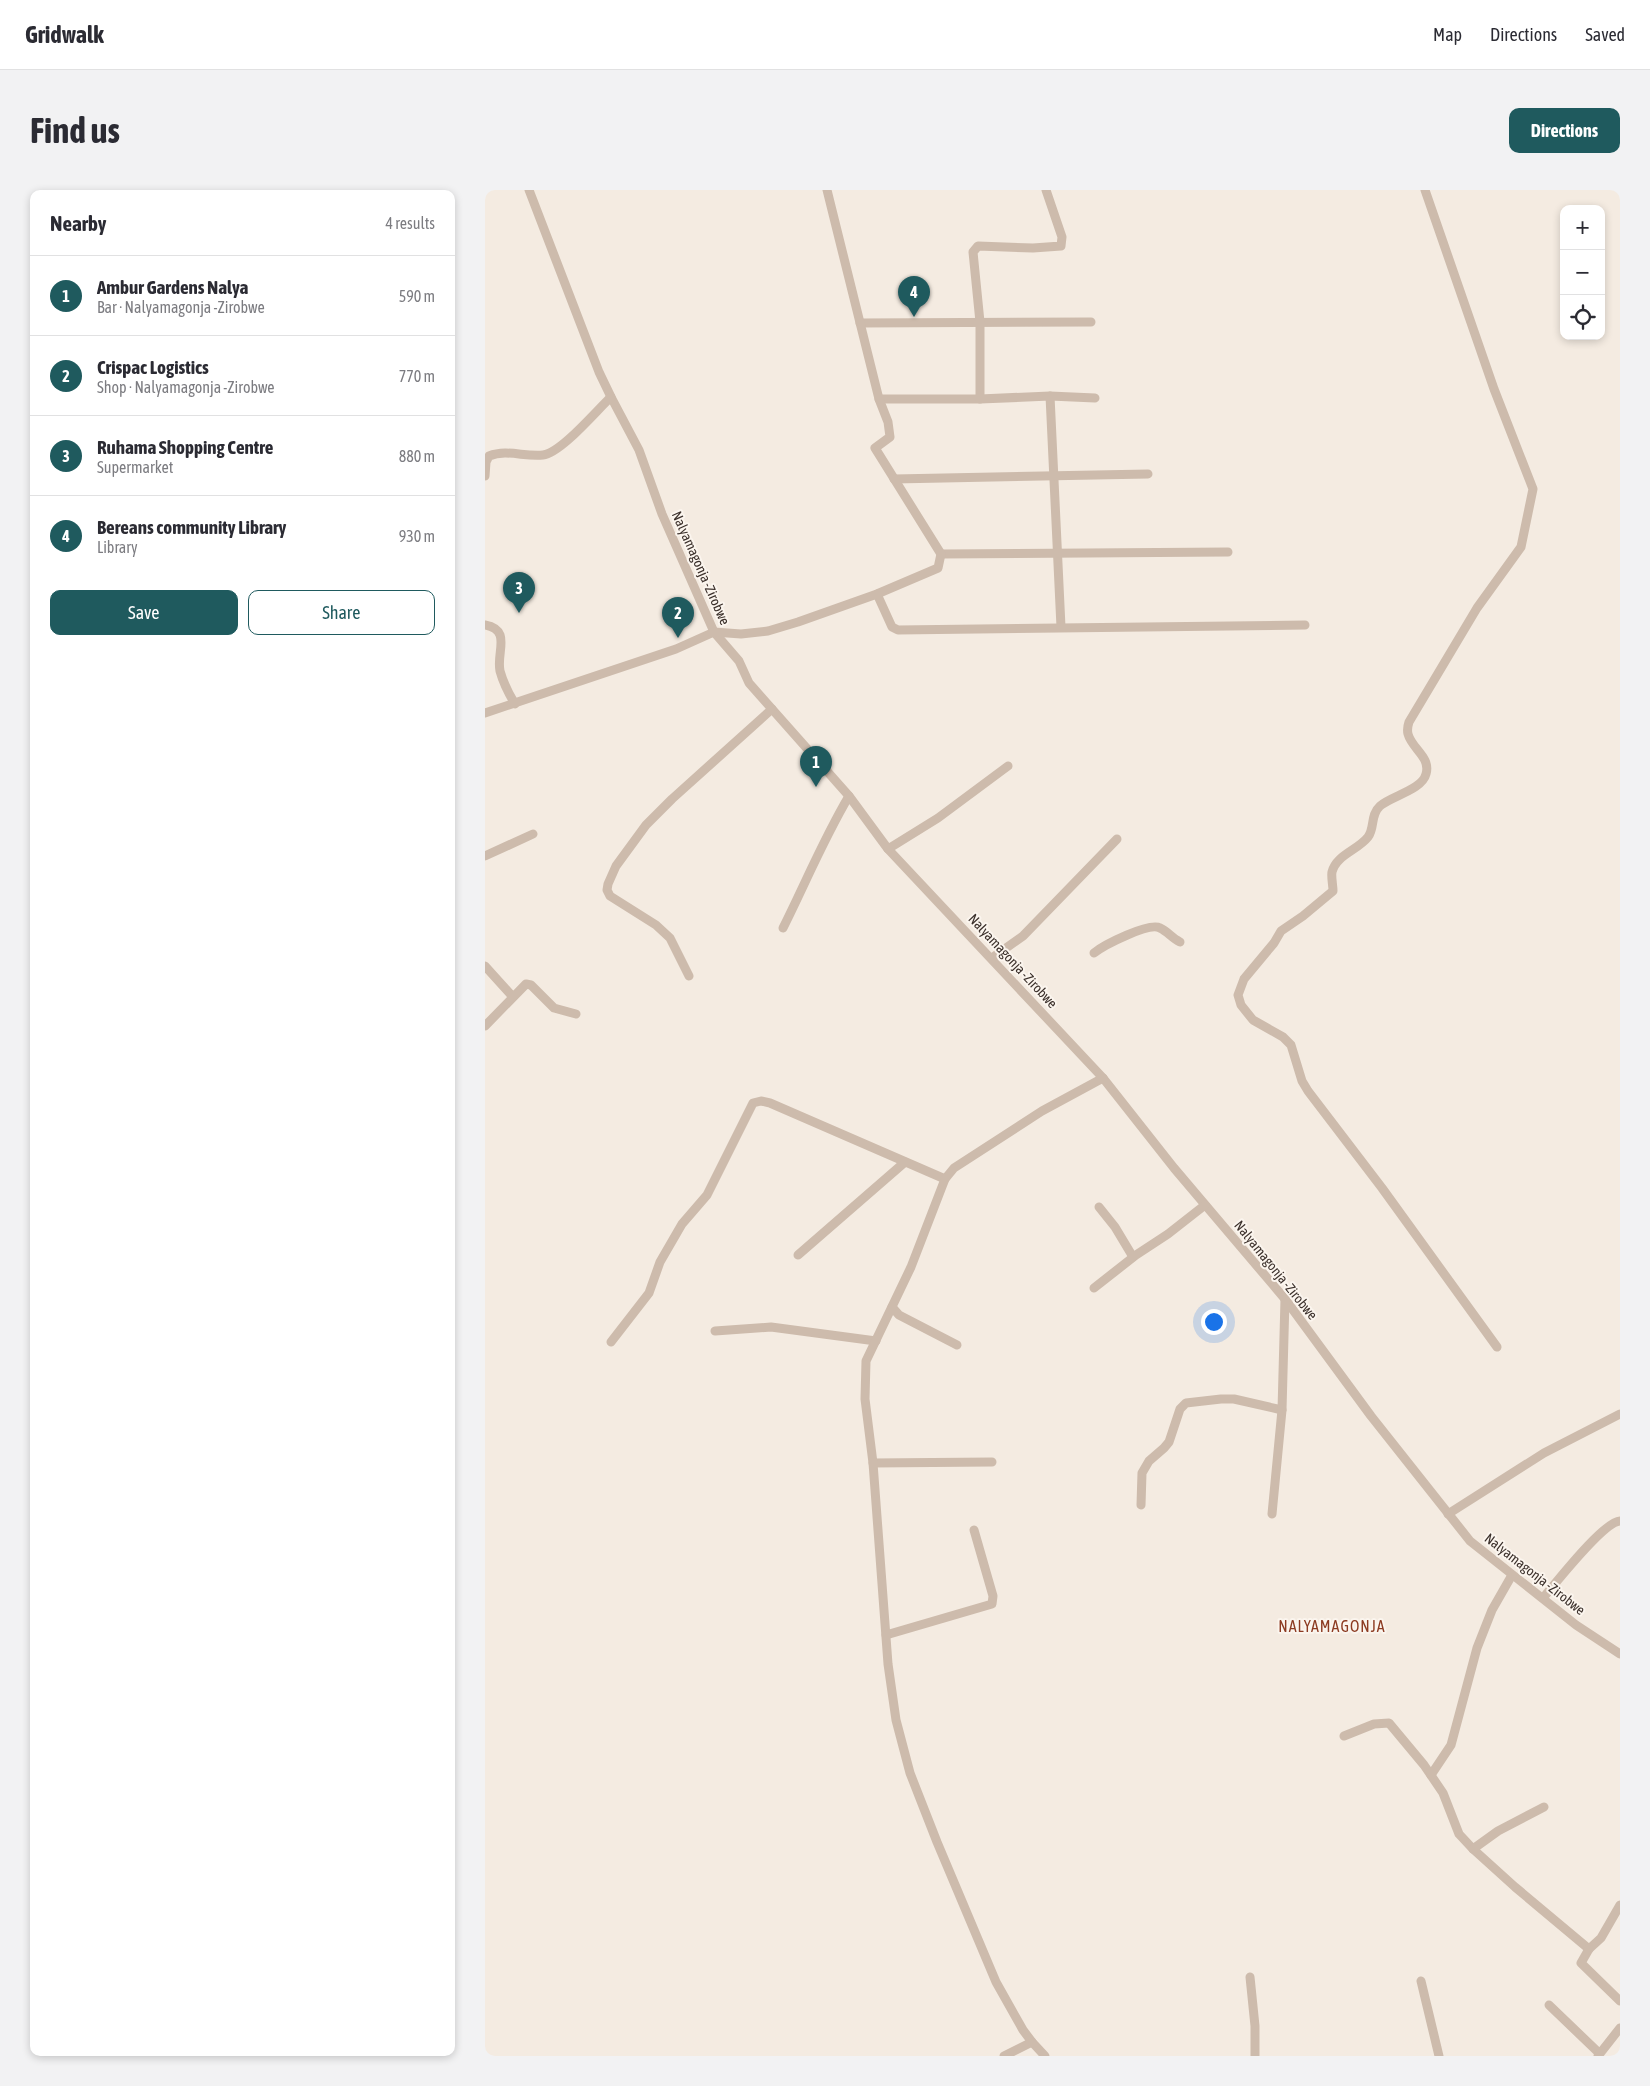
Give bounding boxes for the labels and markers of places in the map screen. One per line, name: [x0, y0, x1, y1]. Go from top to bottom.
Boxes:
pin: 4: [898, 276, 930, 317]
pin: 3: [503, 572, 535, 613]
pin: 2: [662, 597, 694, 638]
pin: 1: [800, 746, 832, 787]

